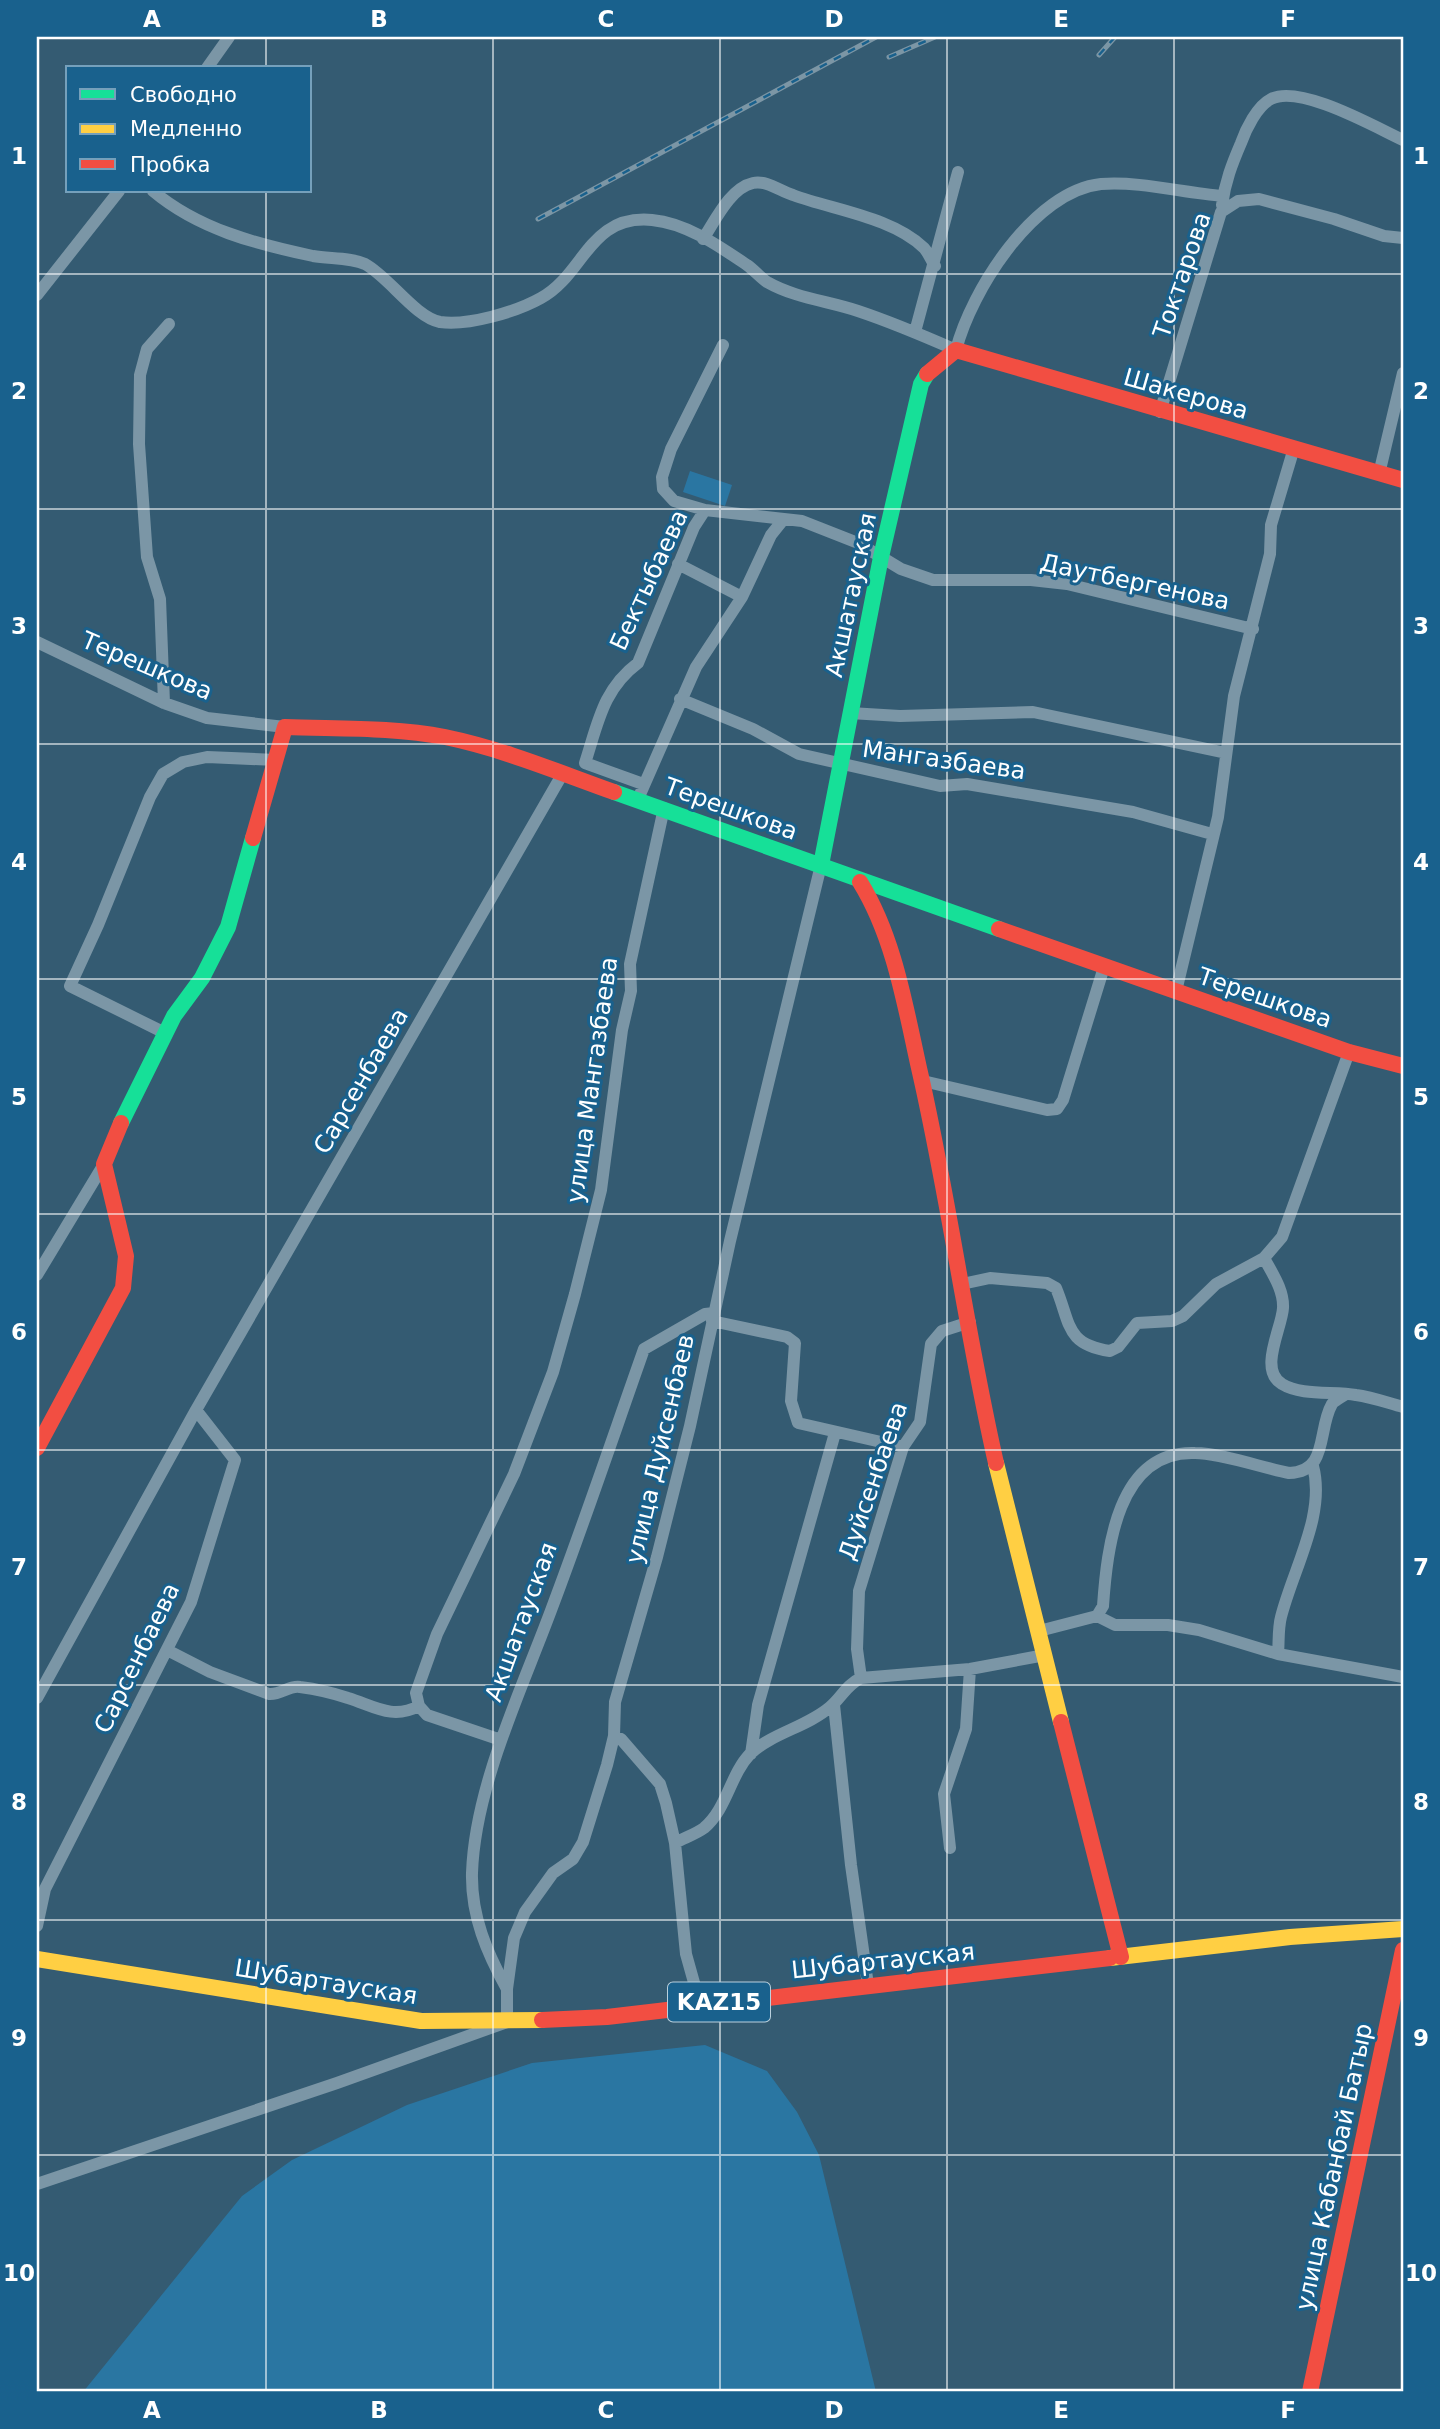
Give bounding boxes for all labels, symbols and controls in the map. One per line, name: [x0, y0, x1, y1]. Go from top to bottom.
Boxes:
text: A: [143, 6, 161, 32]
text: B: [370, 6, 388, 32]
text: C: [598, 6, 614, 32]
text: D: [824, 6, 844, 32]
text: E: [1053, 6, 1069, 32]
text: F: [1280, 6, 1296, 32]
legend: [66, 66, 312, 192]
text: Свободно: [130, 83, 237, 107]
text: Медленно: [130, 117, 242, 141]
text: 1: [11, 143, 27, 169]
text: 1: [1413, 143, 1429, 169]
text: Пробка: [130, 153, 210, 177]
street label: Токтарова: [1147, 208, 1217, 343]
street label: Шакерова: [1120, 363, 1252, 425]
text: 2: [11, 378, 27, 404]
text: 2: [1413, 378, 1429, 404]
street label: Бектыбаева: [604, 505, 694, 655]
street label: Акшатауская: [820, 510, 882, 680]
street label: Даутбергенова: [1038, 548, 1232, 616]
text: 3: [11, 613, 27, 639]
text: 3: [1413, 613, 1429, 639]
street label: Терешкова: [76, 625, 217, 706]
street label: Мангазбаева: [861, 735, 1027, 785]
street label: Терешкова: [660, 772, 801, 846]
text: 4: [11, 849, 27, 875]
text: 4: [1413, 849, 1429, 875]
street label: улица Мангазбаева: [561, 955, 623, 1205]
street label: Терешкова: [1194, 962, 1335, 1034]
street label: Сарсенбаева: [308, 1003, 414, 1159]
text: 5: [11, 1084, 27, 1110]
text: 5: [1413, 1084, 1429, 1110]
text: 6: [11, 1319, 27, 1345]
text: 6: [1413, 1319, 1429, 1345]
street label: улица Дуйсенбаев: [620, 1332, 700, 1566]
street label: Дуйсенбаева: [833, 1398, 913, 1564]
street label: Акшатауская: [479, 1539, 563, 1705]
text: 7: [11, 1554, 27, 1580]
text: 7: [1413, 1554, 1429, 1580]
street label: Сарсенбаева: [89, 1578, 185, 1738]
text: 8: [11, 1789, 27, 1815]
text: 8: [1413, 1789, 1429, 1815]
street label: Шубартауская: [790, 1937, 976, 1985]
street label: Шубартауская: [233, 1954, 419, 2010]
road number: KAZ15: [668, 1982, 770, 2022]
street label: улица Кабанбай Батыр: [1290, 2021, 1378, 2313]
text: 9: [11, 2025, 27, 2051]
text: 9: [1413, 2025, 1429, 2051]
text: 10: [3, 2260, 35, 2286]
text: 10: [1405, 2260, 1437, 2286]
text: A: [143, 2397, 161, 2423]
text: B: [370, 2397, 388, 2423]
text: C: [598, 2397, 614, 2423]
text: D: [824, 2397, 844, 2423]
text: E: [1053, 2397, 1069, 2423]
text: F: [1280, 2397, 1296, 2423]

